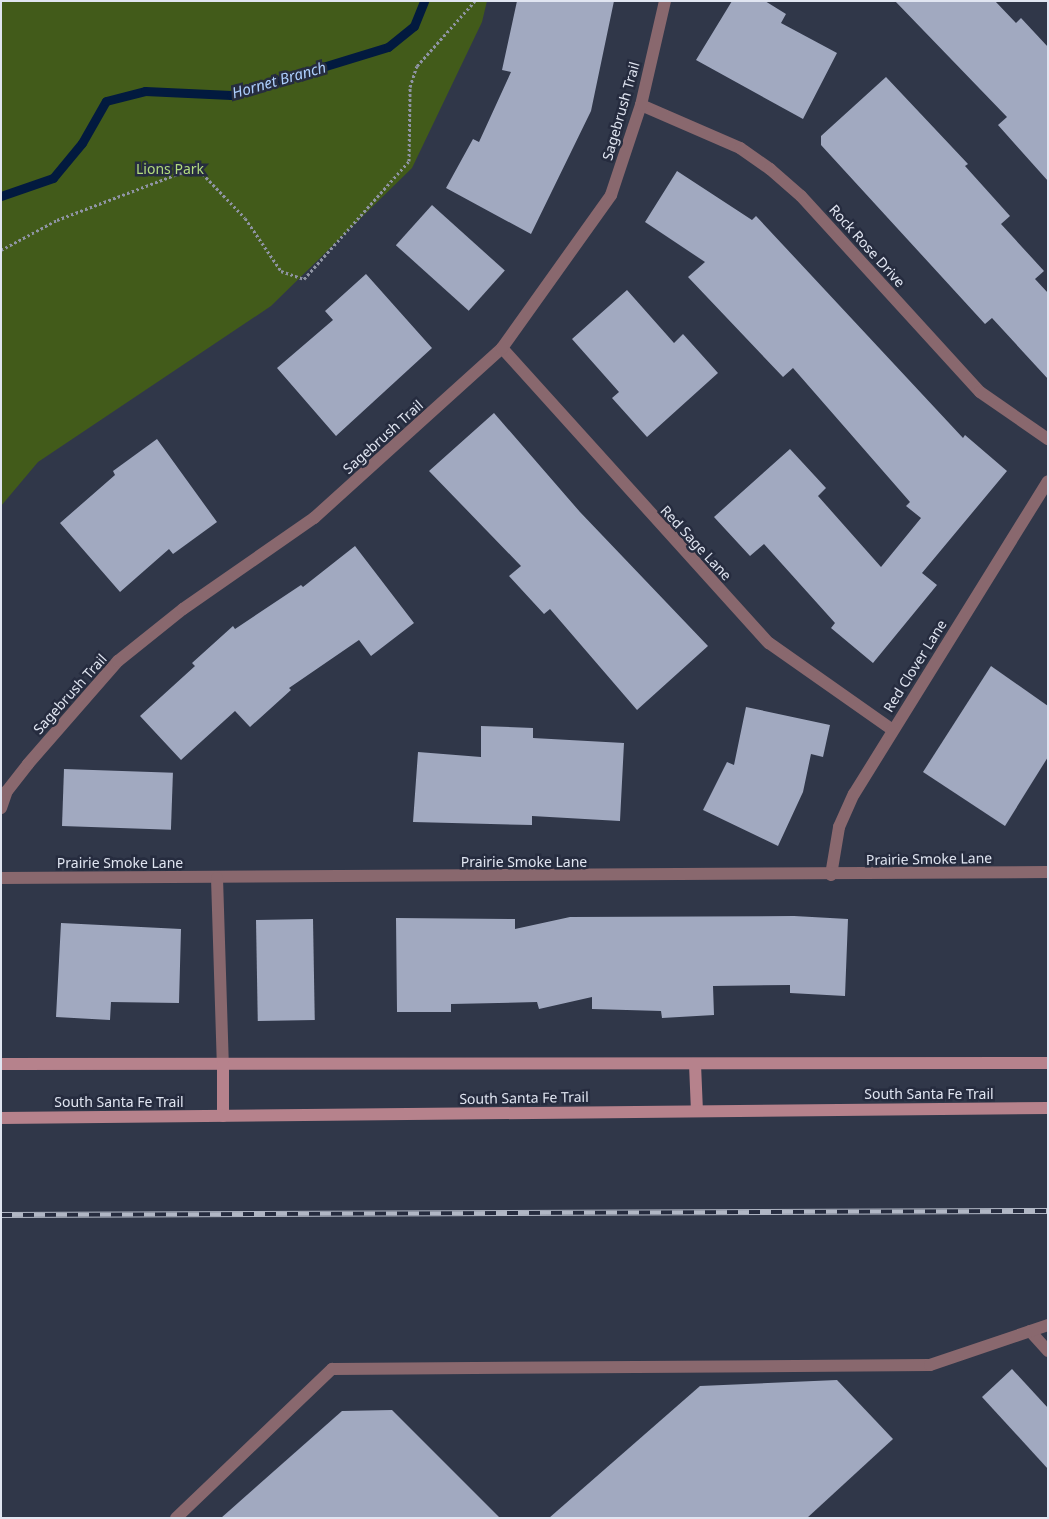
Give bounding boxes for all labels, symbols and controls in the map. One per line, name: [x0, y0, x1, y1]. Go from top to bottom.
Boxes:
water label: Hornet Branch: [230, 58, 328, 102]
street label: Sagebrush Trail: [599, 60, 643, 162]
park label: Lions Park: [136, 161, 204, 177]
street label: Rock Rose Drive: [826, 201, 908, 291]
street label: Sagebrush Trail: [340, 397, 426, 477]
street label: Red Sage Lane: [657, 502, 735, 584]
street label: Red Clover Lane: [880, 617, 950, 715]
street label: Sagebrush Trail: [30, 651, 110, 737]
street label: Prairie Smoke Lane: [866, 849, 992, 869]
street label: Prairie Smoke Lane: [461, 854, 587, 870]
street label: Prairie Smoke Lane: [57, 855, 183, 871]
street label: South Santa Fe Trail: [864, 1086, 994, 1102]
street label: South Santa Fe Trail: [459, 1088, 589, 1108]
street label: South Santa Fe Trail: [54, 1094, 184, 1110]

